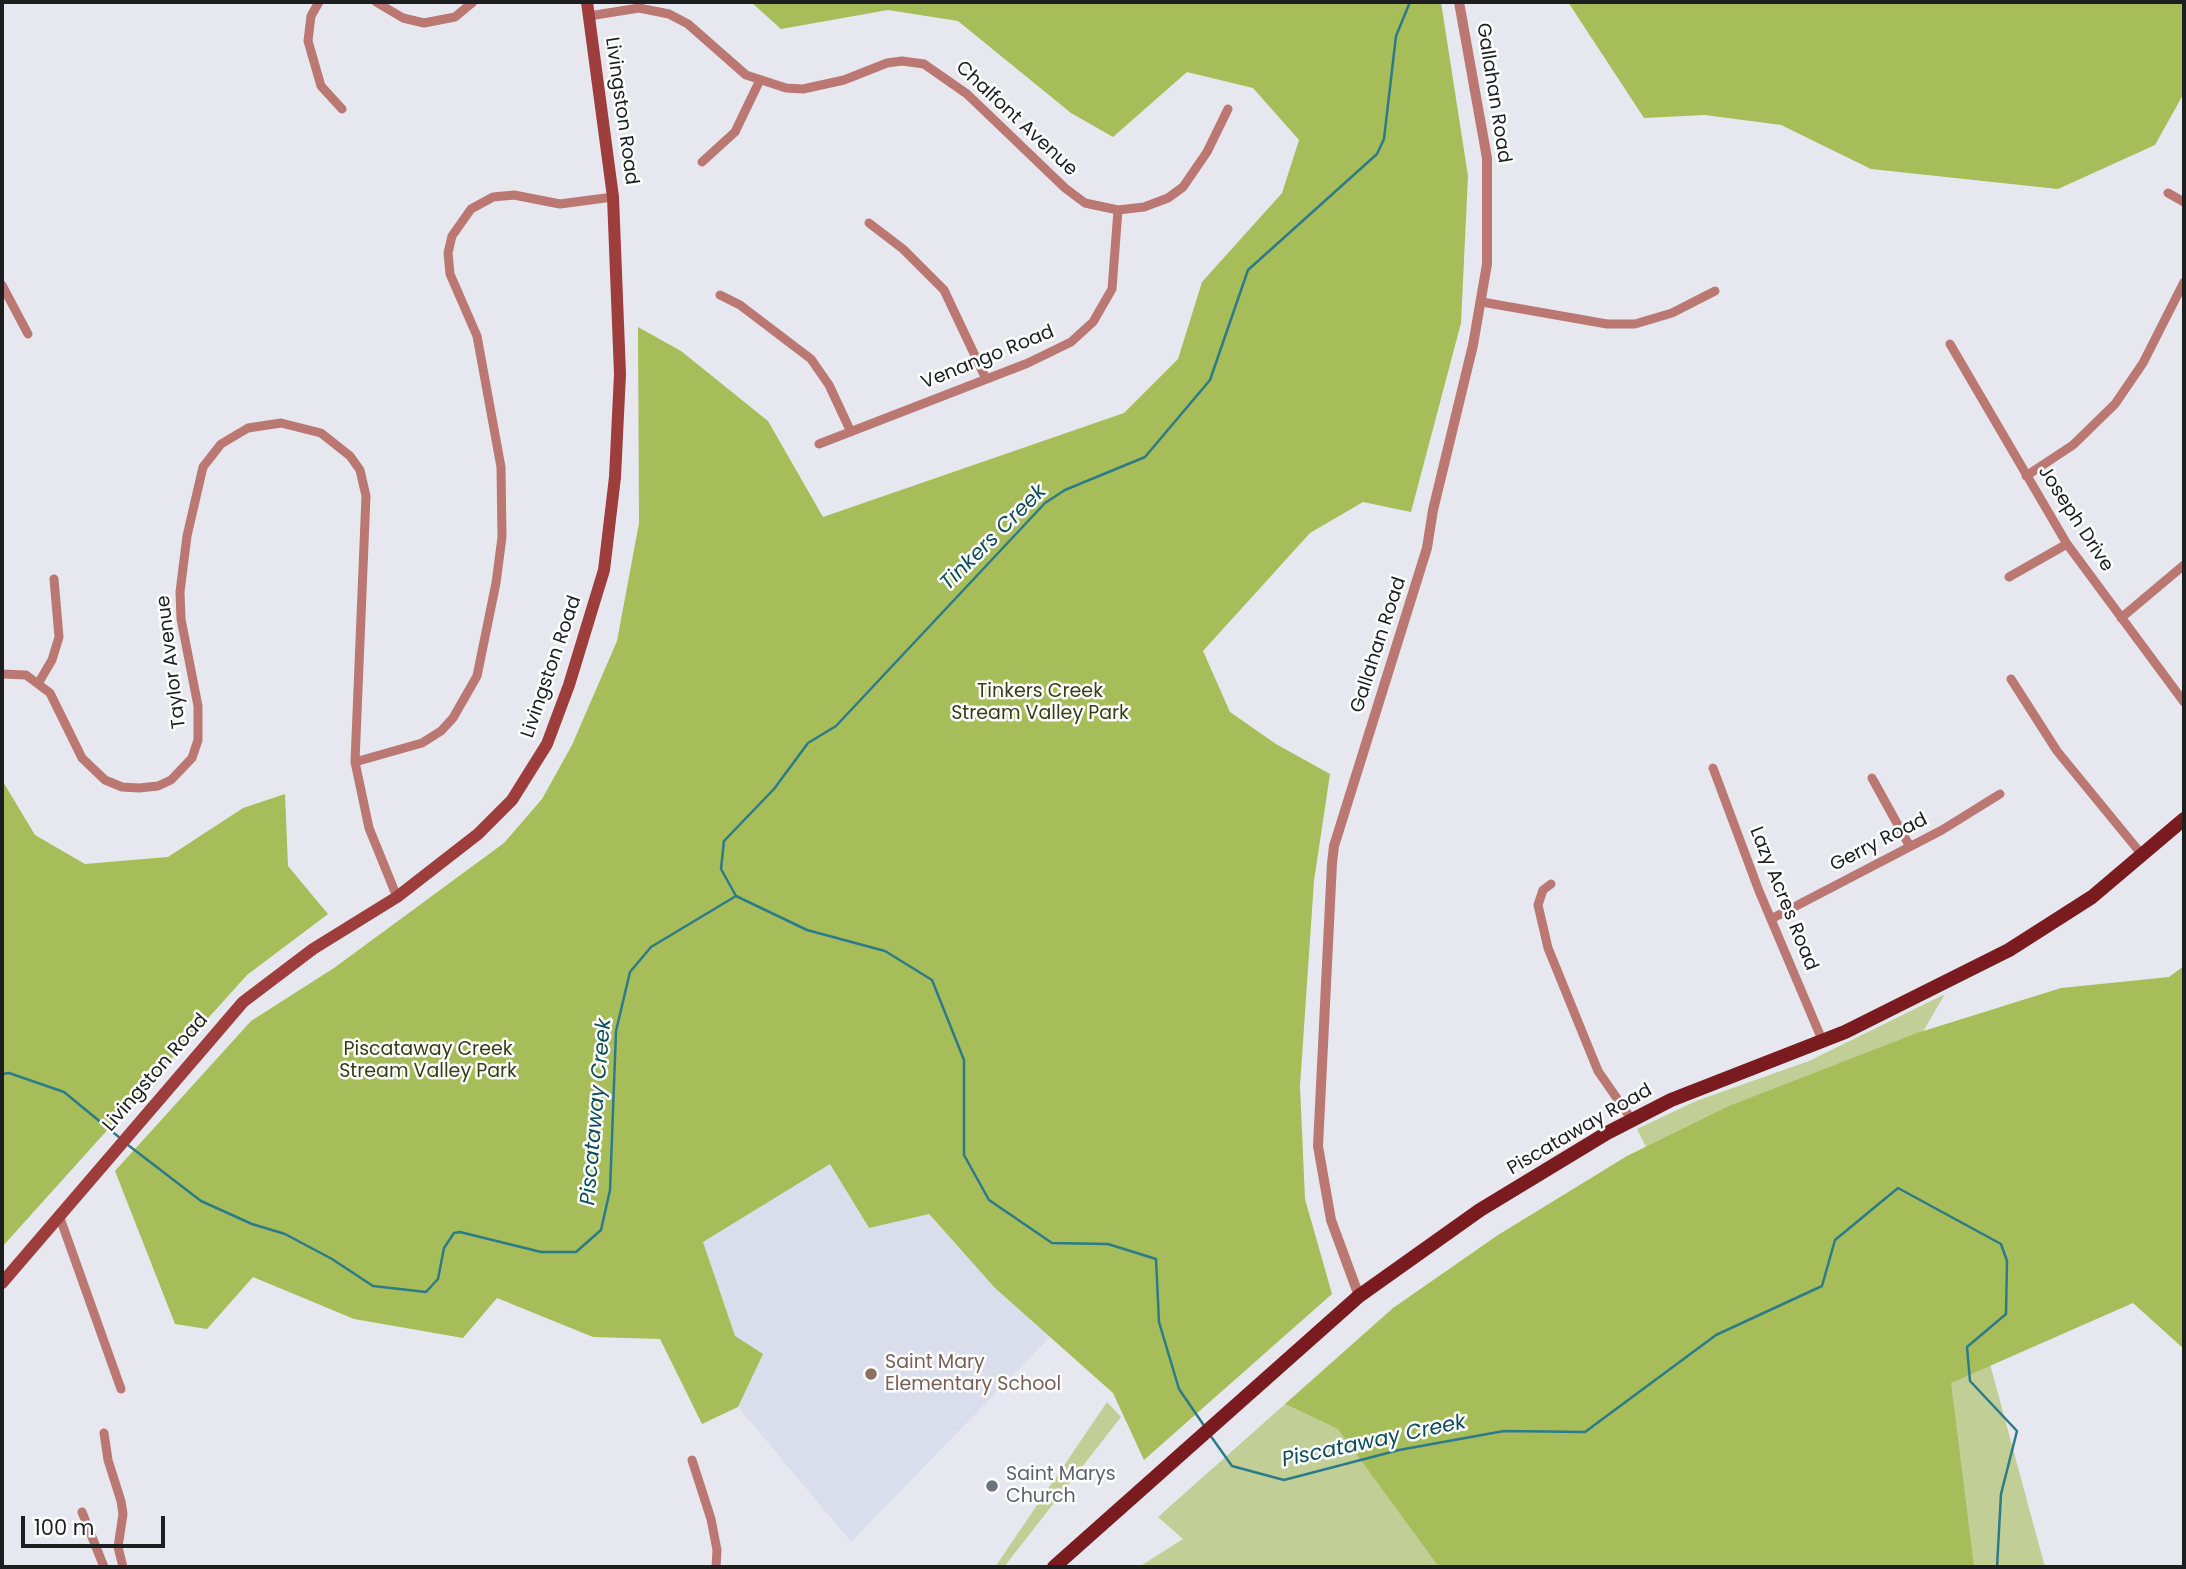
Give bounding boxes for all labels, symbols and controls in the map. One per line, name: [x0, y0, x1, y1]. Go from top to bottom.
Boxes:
street label: Gallahan Road: [1471, 21, 1515, 165]
street label: Livingston Road: [599, 36, 643, 186]
street label: Chalfont Avenue: [950, 57, 1082, 181]
street label: Venango Road: [918, 321, 1058, 395]
street label: Joseph Drive: [2032, 462, 2118, 576]
water label: Tinkers Creek: [936, 480, 1052, 596]
street label: Gallahan Road: [1346, 574, 1412, 716]
street label: Livingston Road: [517, 593, 587, 741]
street label: Taylor Avenue: [153, 594, 191, 730]
park label: Tinkers Creek Stream Valley Park: [951, 681, 1129, 725]
street label: Gerry Road: [1827, 809, 1931, 877]
street label: Lazy Acres Road: [1744, 824, 1822, 974]
street label: Livingston Road: [99, 1009, 213, 1137]
water label: Piscataway Creek: [576, 1018, 618, 1206]
park label: Piscataway Creek Stream Valley Park: [339, 1039, 517, 1083]
street label: Piscataway Road: [1504, 1079, 1656, 1181]
place label: Saint Mary Elementary School: [885, 1352, 1061, 1396]
marker: Saint Mary Elementary School: [863, 1366, 879, 1382]
water label: Piscataway Creek: [1280, 1410, 1468, 1474]
place label: Saint Marys Church: [1006, 1464, 1116, 1508]
marker: Saint Marys Church: [984, 1478, 1000, 1494]
scale bar: [24, 1502, 168, 1546]
text: 100 m: [34, 1513, 94, 1542]

